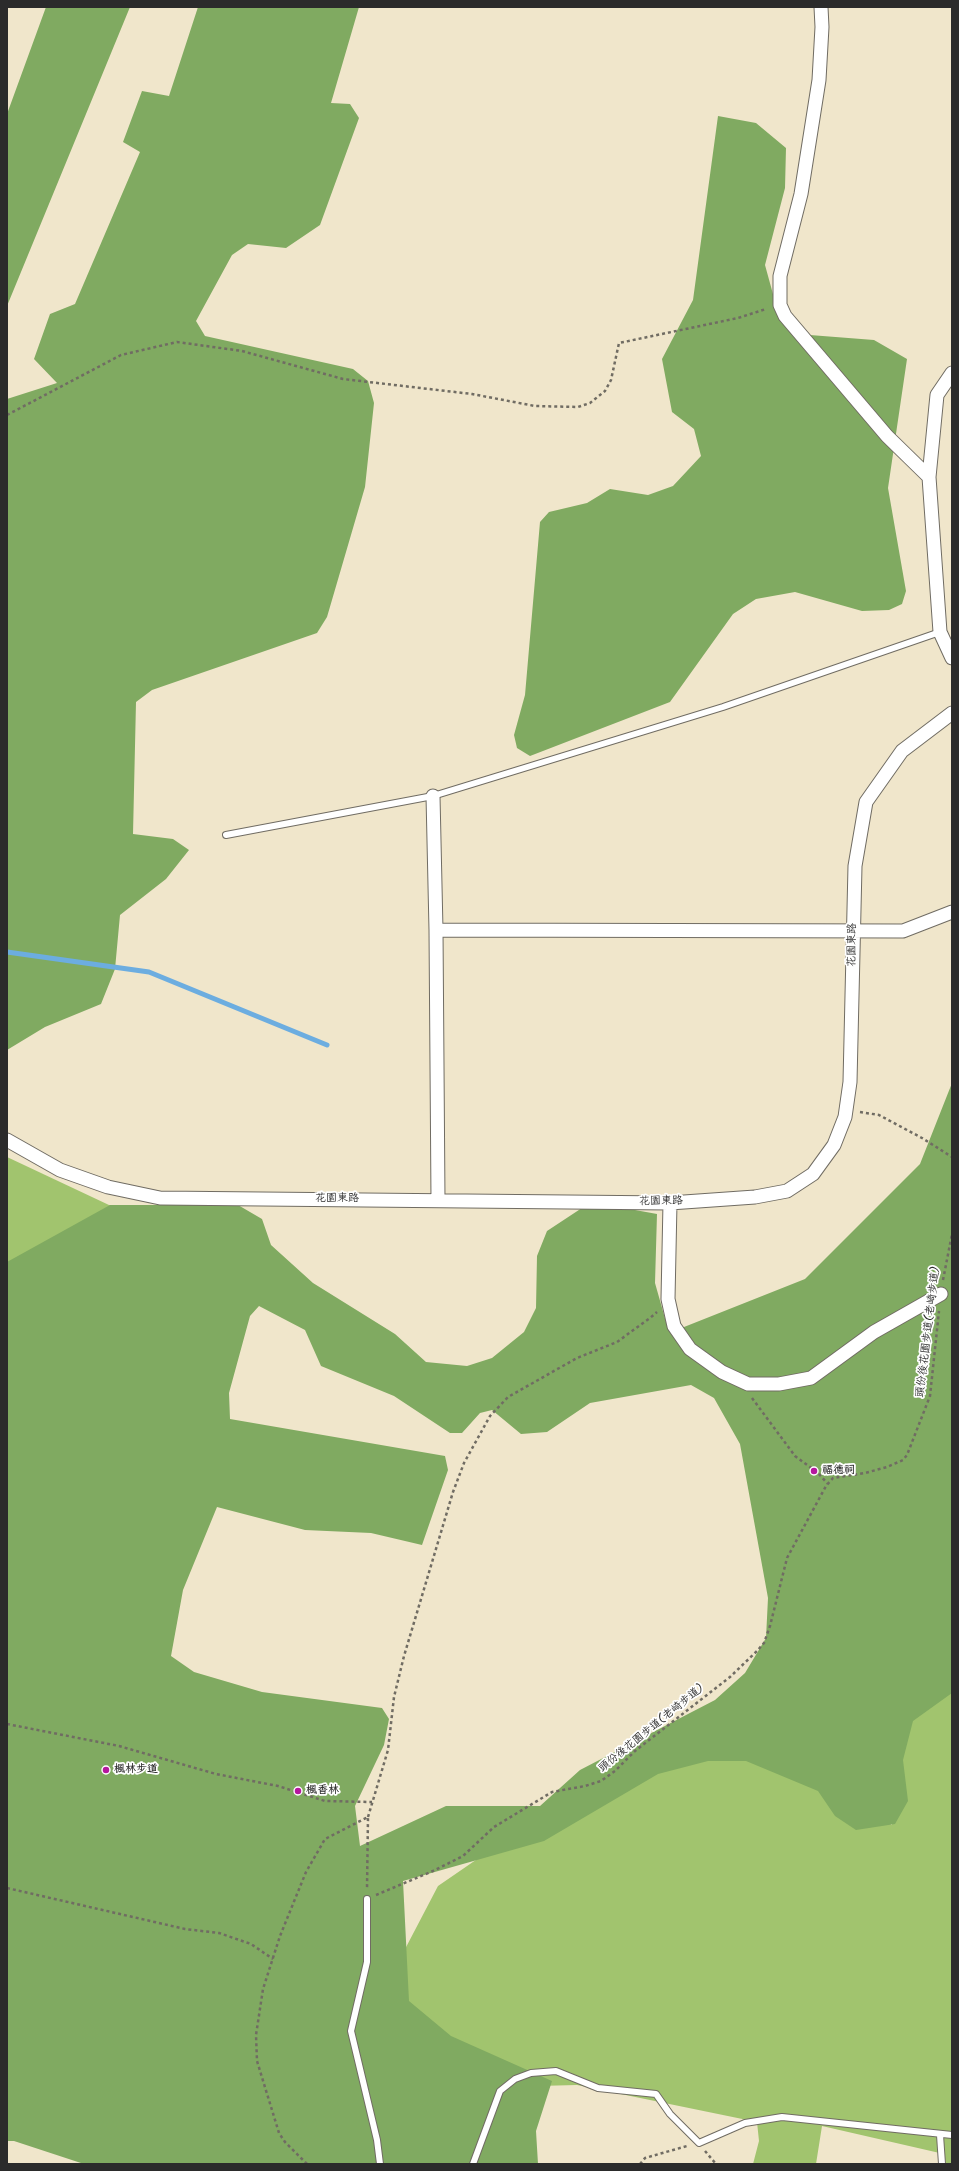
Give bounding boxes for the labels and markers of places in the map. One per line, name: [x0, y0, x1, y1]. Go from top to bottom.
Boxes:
place label: 福德祠: [822, 1464, 855, 1478]
marker: 福德祠: [809, 1466, 819, 1476]
place label: 楓林步道: [114, 1763, 158, 1777]
marker: 楓林步道: [101, 1765, 111, 1775]
place label: 楓香林: [306, 1784, 339, 1798]
marker: 楓香林: [293, 1786, 303, 1796]

